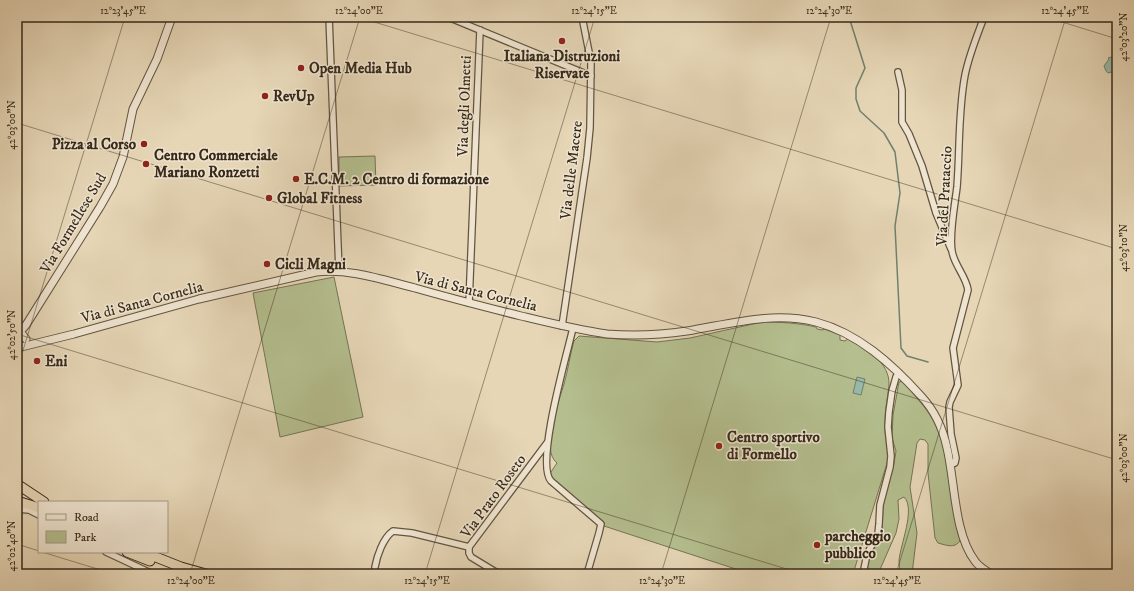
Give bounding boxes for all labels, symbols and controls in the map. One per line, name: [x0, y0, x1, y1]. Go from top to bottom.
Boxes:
text: 12°23'45"E: [100, 5, 146, 17]
text: 12°24'00"E: [335, 5, 383, 17]
text: 12°24'15"E: [571, 5, 617, 17]
text: 12°24'30"E: [806, 5, 852, 17]
text: 12°24'45"E: [1041, 5, 1089, 17]
text: 42°03'20"N: [1118, 12, 1130, 62]
marker: Italiana Distruzioni Riservate: [557, 36, 567, 46]
place label: Italiana Distruzioni Riservate: [504, 47, 620, 83]
street label: Via degli Olmetti: [453, 55, 476, 158]
place label: Open Media Hub: [309, 59, 412, 78]
marker: Open Media Hub: [296, 63, 306, 73]
place label: RevUp: [273, 87, 315, 106]
marker: RevUp: [260, 91, 270, 101]
text: 42°03'00"N: [6, 100, 18, 150]
street label: Via delle Macere: [556, 120, 587, 222]
place label: Pizza al Corso: [52, 135, 137, 154]
marker: Pizza al Corso: [139, 139, 149, 149]
place label: Centro Commerciale Mariano Ronzetti: [154, 146, 278, 182]
street label: Via del Prataccio: [932, 146, 957, 248]
marker: Centro Commerciale Mariano Ronzetti: [141, 159, 151, 169]
street label: Via Formellese Sud: [35, 169, 111, 278]
place label: E.C.M. 2 Centro di formazione: [304, 170, 490, 189]
marker: E.C.M. 2 Centro di formazione: [291, 174, 301, 184]
place label: Global Fitness: [277, 189, 362, 208]
marker: Global Fitness: [264, 193, 274, 203]
text: 42°03'10"N: [1118, 224, 1130, 272]
place label: Cicli Magni: [275, 255, 346, 274]
marker: Cicli Magni: [262, 259, 272, 269]
street label: Via di Santa Cornelia: [412, 267, 540, 316]
street label: Via di Santa Cornelia: [78, 277, 206, 328]
text: 42°02'50"N: [6, 310, 18, 360]
place label: Eni: [45, 352, 67, 371]
marker: Eni: [32, 356, 42, 366]
place label: Centro sportivo di Formello: [727, 428, 820, 464]
text: 42°03'00"N: [1118, 433, 1130, 483]
marker: Centro sportivo di Formello: [714, 441, 724, 451]
street label: Via Prato Roseto: [456, 451, 530, 543]
legend: [38, 501, 168, 553]
text: Road: [74, 510, 99, 525]
text: 42°02'40"N: [6, 520, 18, 572]
place label: parcheggio pubblico: [824, 527, 891, 563]
text: Park: [74, 530, 96, 545]
marker: parcheggio pubblico: [812, 540, 822, 550]
text: 12°24'00"E: [167, 575, 215, 587]
text: 12°24'15"E: [404, 575, 450, 587]
text: 12°24'30"E: [639, 575, 685, 587]
text: 12°24'45"E: [873, 575, 921, 587]

